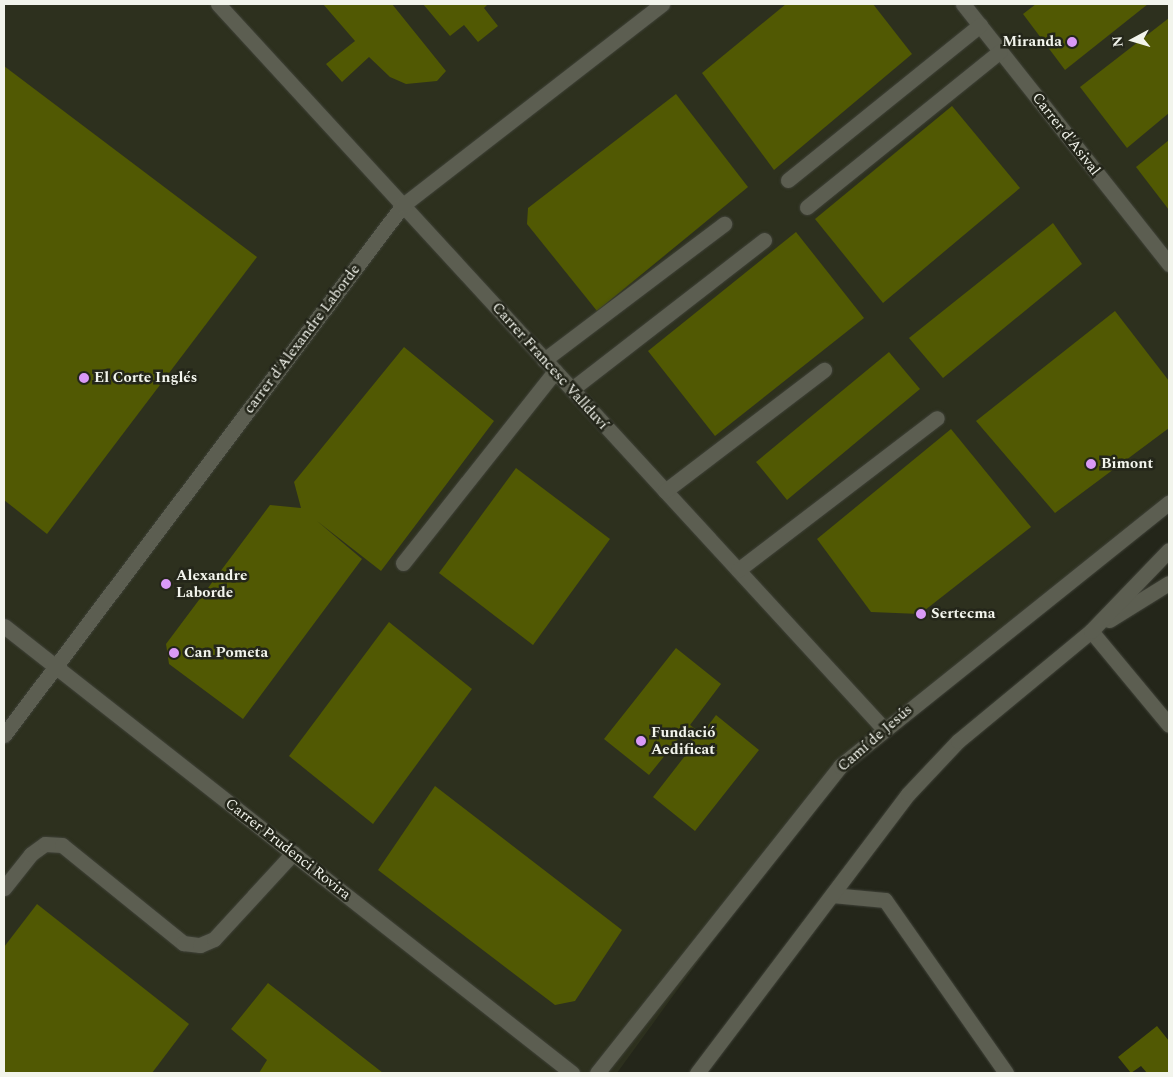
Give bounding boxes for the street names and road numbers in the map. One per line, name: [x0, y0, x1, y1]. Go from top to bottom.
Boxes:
street label: Carrer d'Asival: [1028, 89, 1104, 179]
street label: carrer d'Alexandre Laborde: [240, 261, 364, 417]
street label: Carrer Francesc Vallduví: [488, 299, 612, 433]
street label: Camí de Jesús: [834, 701, 916, 775]
street label: Carrer Prudenci Rovira: [222, 794, 354, 904]

